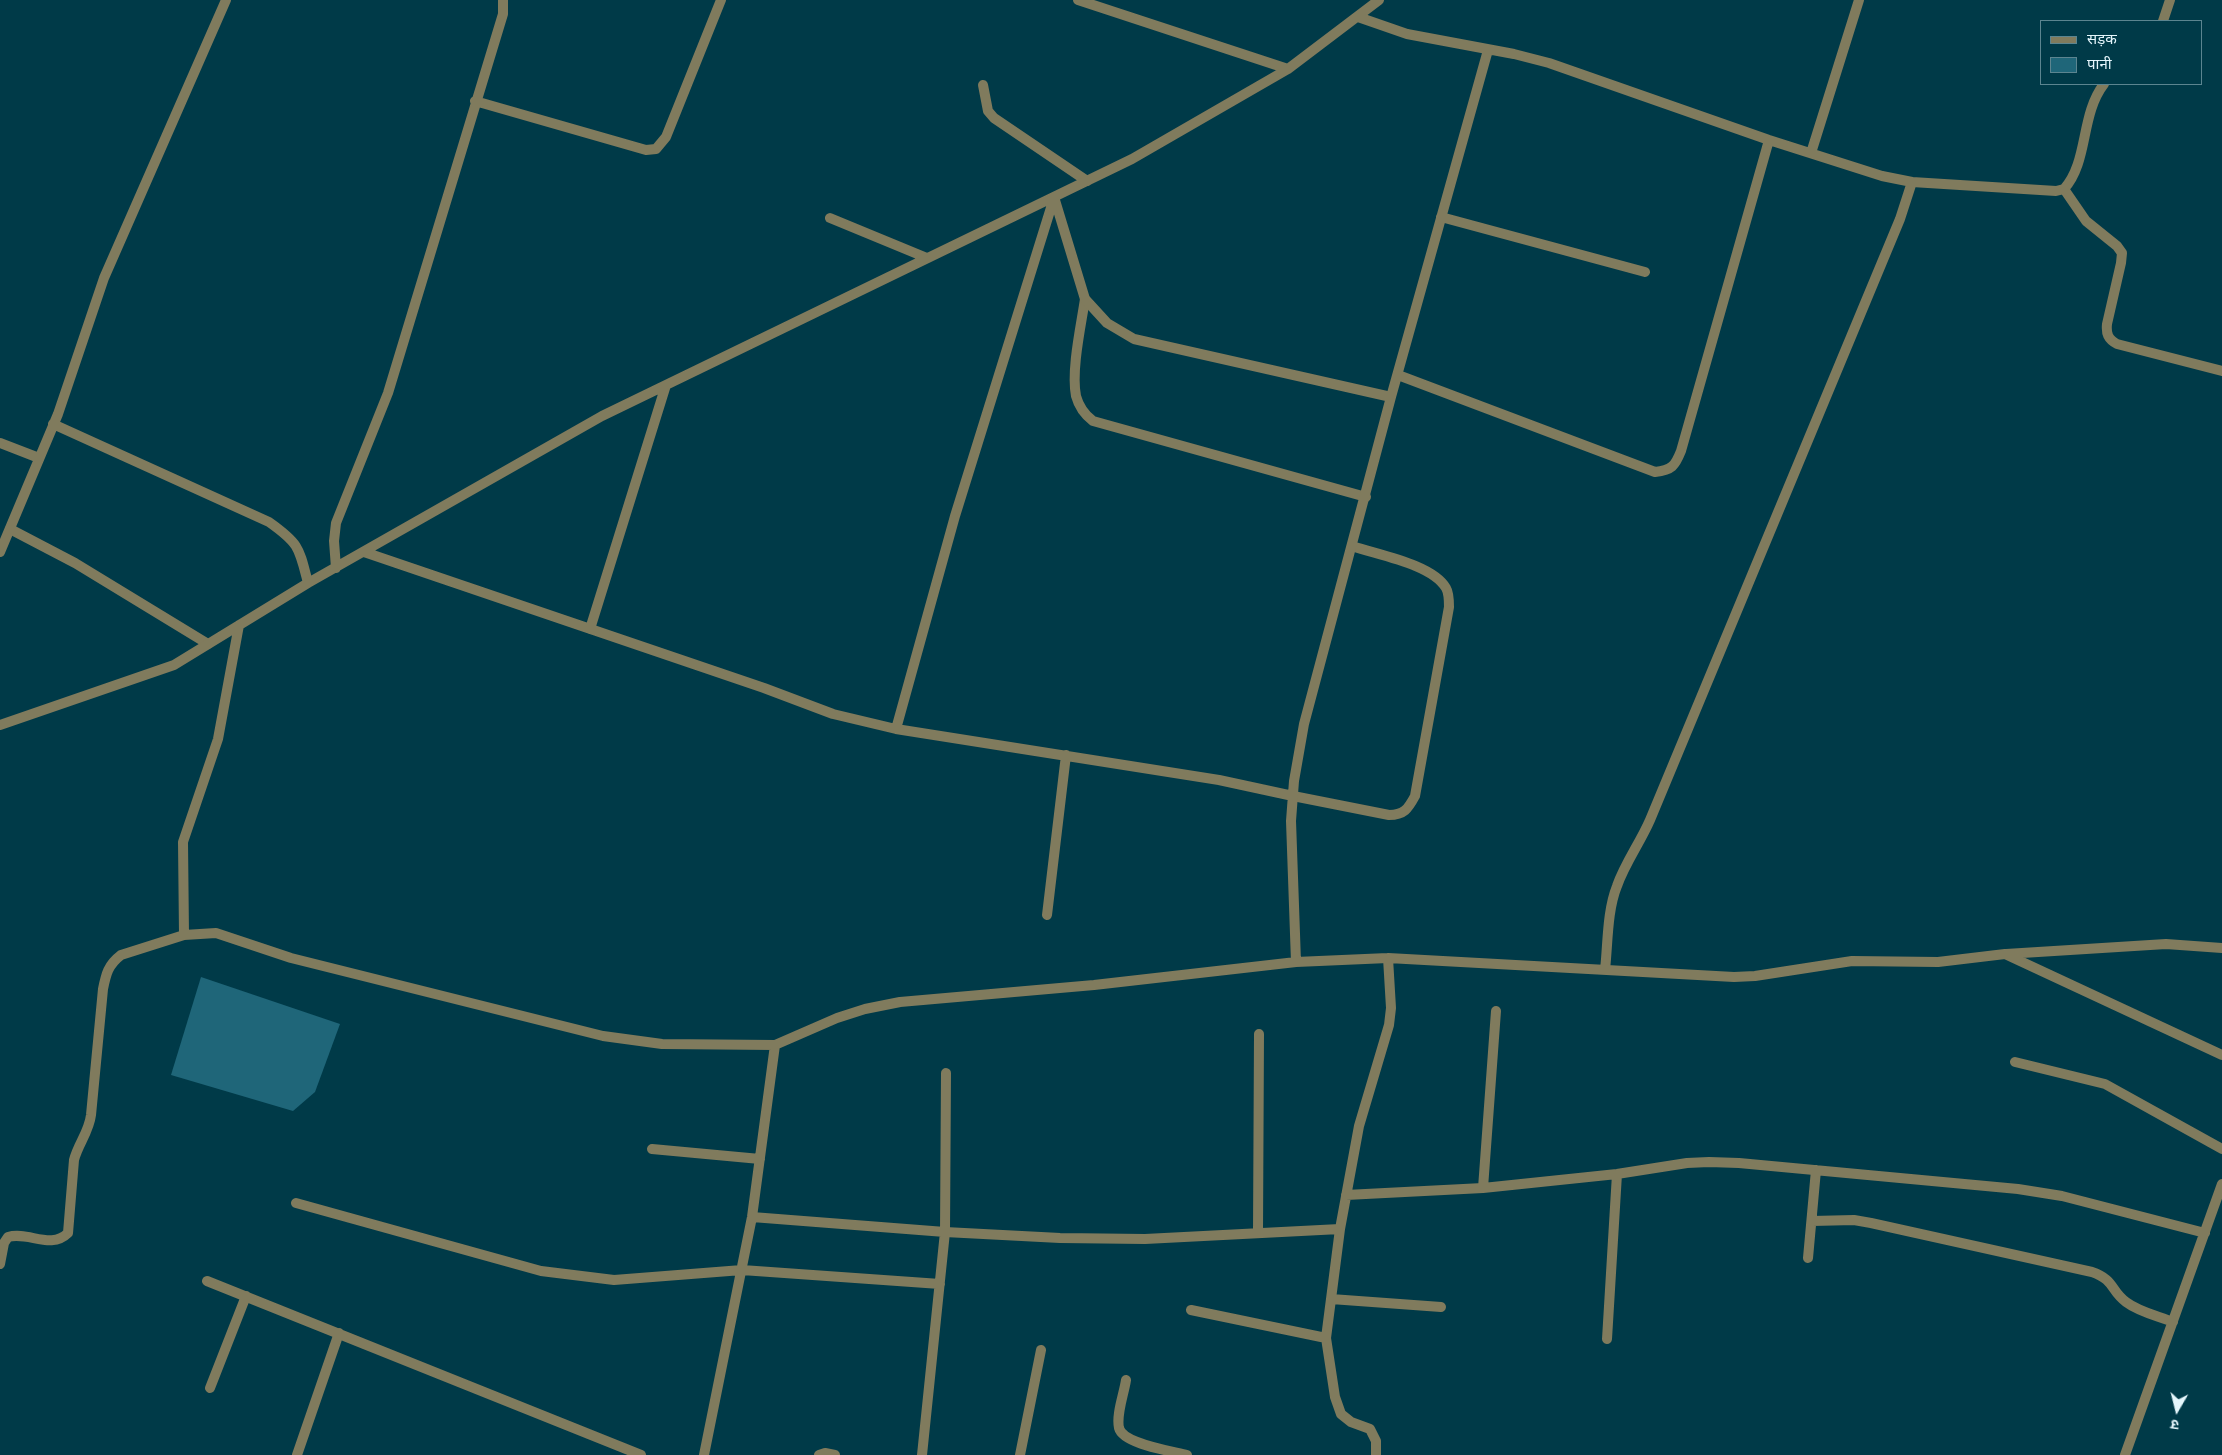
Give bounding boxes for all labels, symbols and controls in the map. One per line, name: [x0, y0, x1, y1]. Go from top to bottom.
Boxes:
legend: [2040, 20, 2202, 85]
text: सड़क: [2087, 29, 2117, 47]
text: पानी: [2087, 54, 2112, 72]
north arrow: [2152, 1385, 2202, 1435]
text: उ: [2170, 1416, 2180, 1434]

